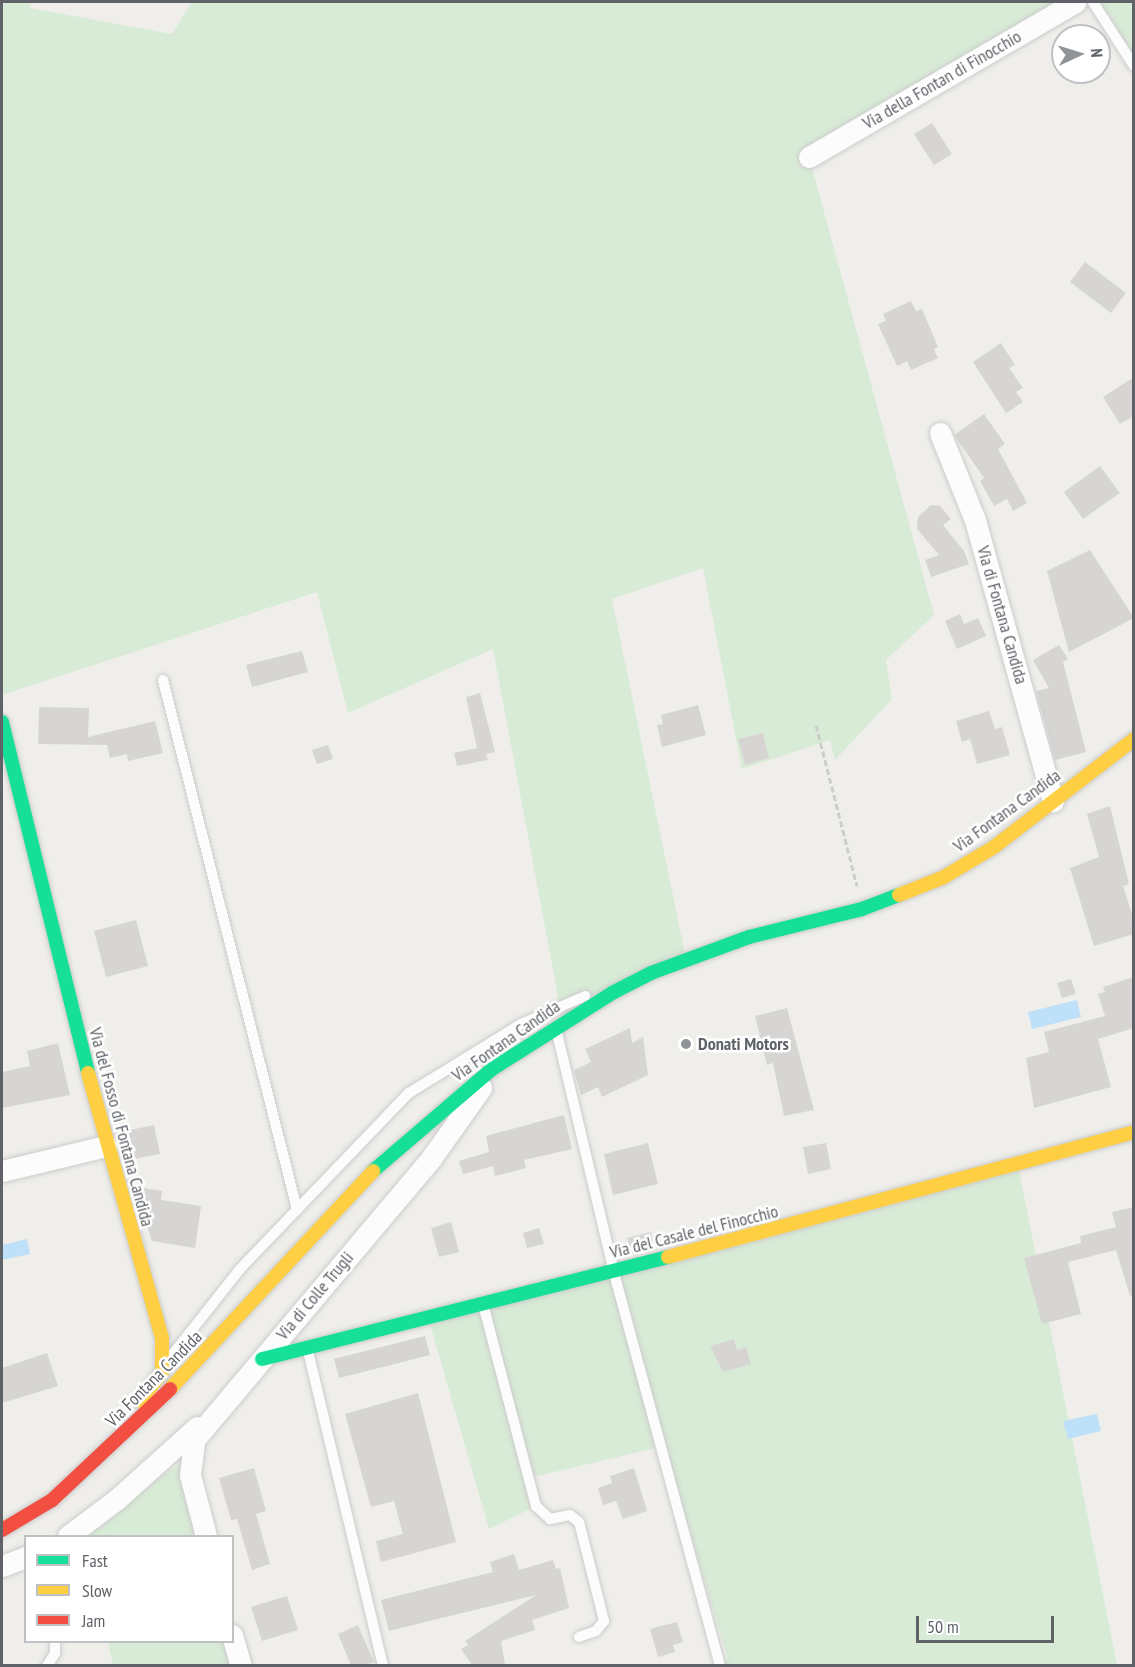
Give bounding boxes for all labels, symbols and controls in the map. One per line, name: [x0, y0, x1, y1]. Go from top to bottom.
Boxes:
north arrow: [1051, 24, 1111, 84]
street label: Via della Fontan di Finocchio: [859, 26, 1025, 134]
text: N: [1087, 48, 1107, 58]
street label: Via di Fontana Candida: [972, 543, 1032, 687]
street label: Via Fontana Candida: [949, 765, 1065, 857]
street label: Via Fontana Candida: [448, 996, 564, 1086]
street label: Via del Fosso di Fontana Candida: [84, 1025, 158, 1229]
place label: Donati Motors: [698, 1033, 789, 1055]
marker: Donati Motors: [679, 1037, 693, 1051]
street label: Via del Casale del Finocchio: [608, 1201, 780, 1263]
street label: Via di Colle Trugli: [272, 1247, 358, 1345]
street label: Via Fontana Candida: [101, 1326, 207, 1432]
legend: [24, 1535, 234, 1643]
text: Fast: [82, 1549, 108, 1572]
text: Slow: [82, 1579, 112, 1602]
scale bar: [919, 1604, 1057, 1642]
text: Jam: [82, 1609, 105, 1632]
text: 50 m: [927, 1615, 959, 1638]

